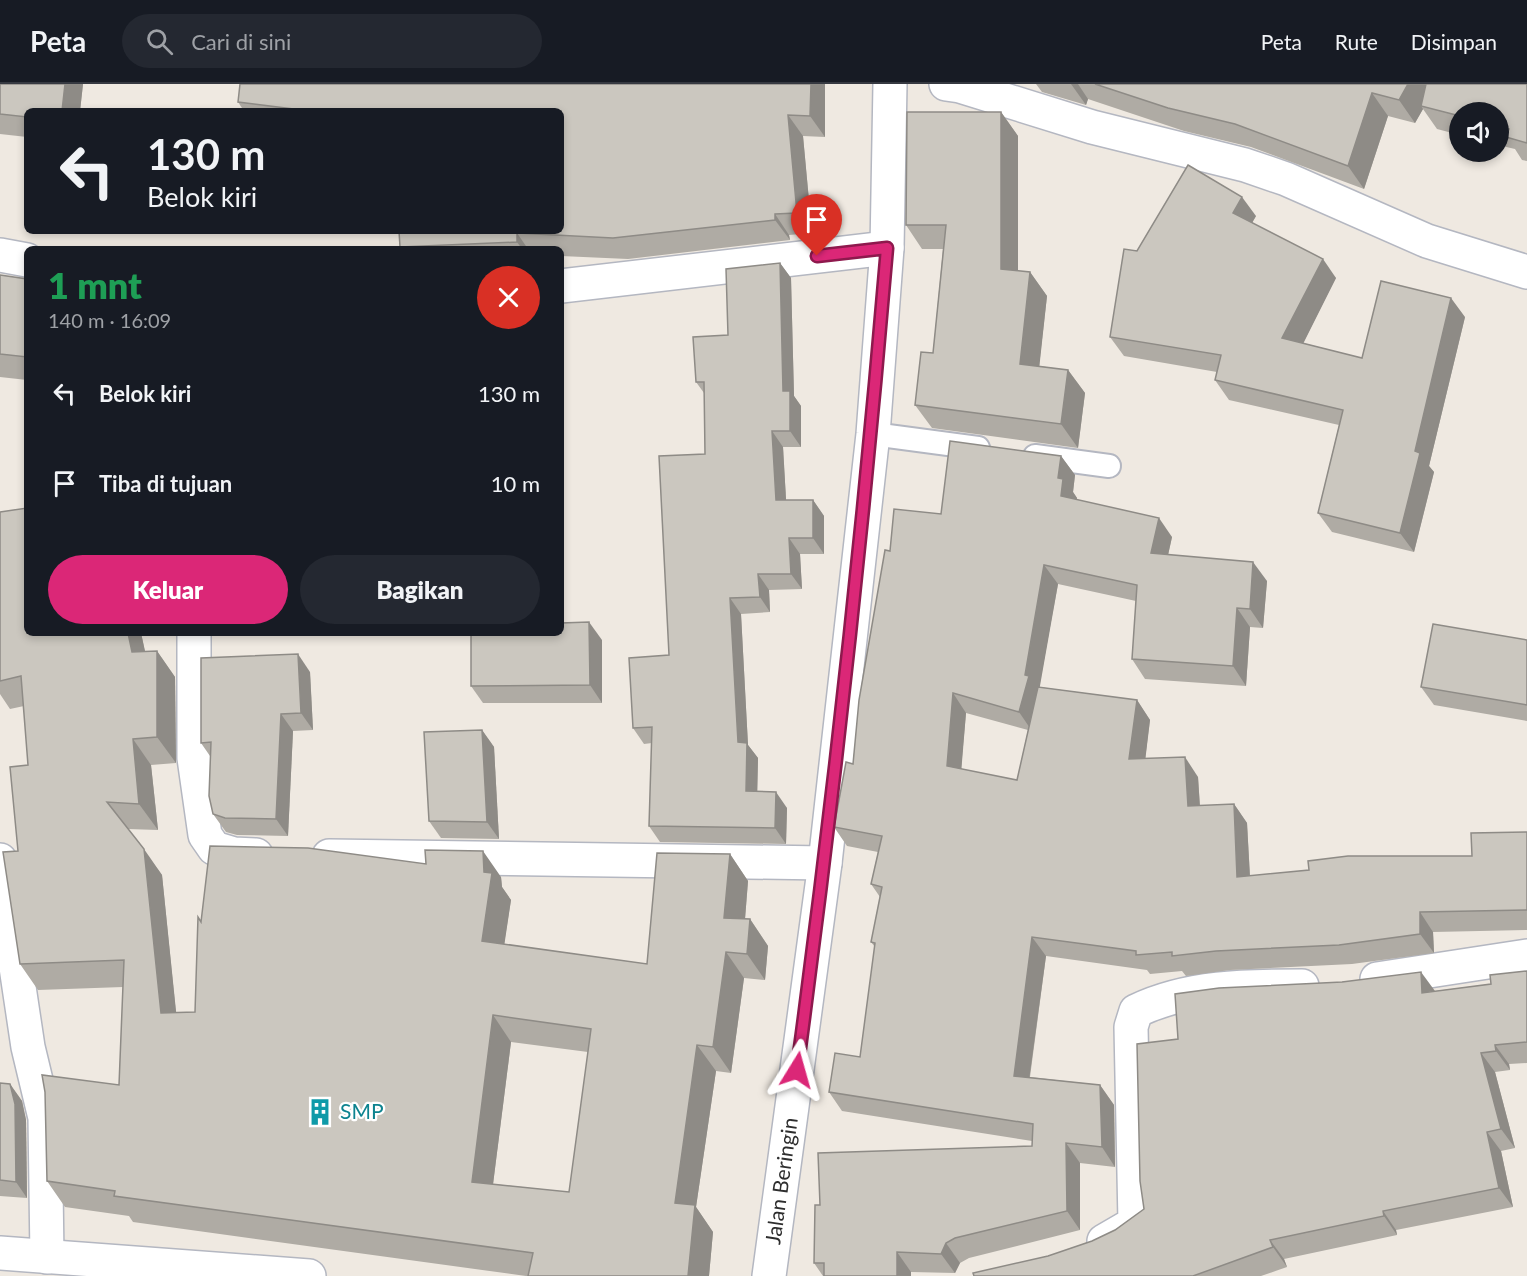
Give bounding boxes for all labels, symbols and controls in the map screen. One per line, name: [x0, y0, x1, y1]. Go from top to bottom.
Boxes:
search box: [122, 14, 542, 68]
text: Peta: [30, 24, 86, 58]
icon: search: [143, 25, 176, 58]
text: Cari di sini: [191, 28, 291, 55]
text: Peta: [1261, 29, 1302, 54]
text: Rute: [1335, 29, 1378, 54]
text: Disimpan: [1411, 29, 1497, 54]
map controls: [1449, 102, 1509, 162]
button: sound: [1449, 102, 1509, 162]
text: 130 m: [147, 129, 265, 179]
icon: left: [48, 132, 126, 210]
text: Belok kiri: [147, 180, 257, 213]
pin: [791, 194, 842, 256]
icon: arrive: [800, 203, 833, 236]
text: 1 mnt: [48, 263, 142, 307]
button: close: [477, 266, 540, 329]
text: 140 m · 16:09: [48, 308, 171, 332]
icon: left: [48, 377, 81, 410]
text: Belok kiri: [99, 380, 191, 407]
text: 130 m: [478, 380, 540, 407]
icon: arrive: [48, 467, 81, 500]
text: Tiba di tujuan: [99, 470, 232, 497]
text: 10 m: [491, 470, 540, 497]
button: Keluar: [48, 555, 288, 624]
button: Bagikan: [300, 555, 540, 624]
position arrow: [765, 1038, 829, 1102]
building icon: SMP: [305, 1097, 335, 1127]
place label: SMP: [340, 1098, 384, 1123]
street label: Jalan Beringin: [759, 1116, 802, 1246]

